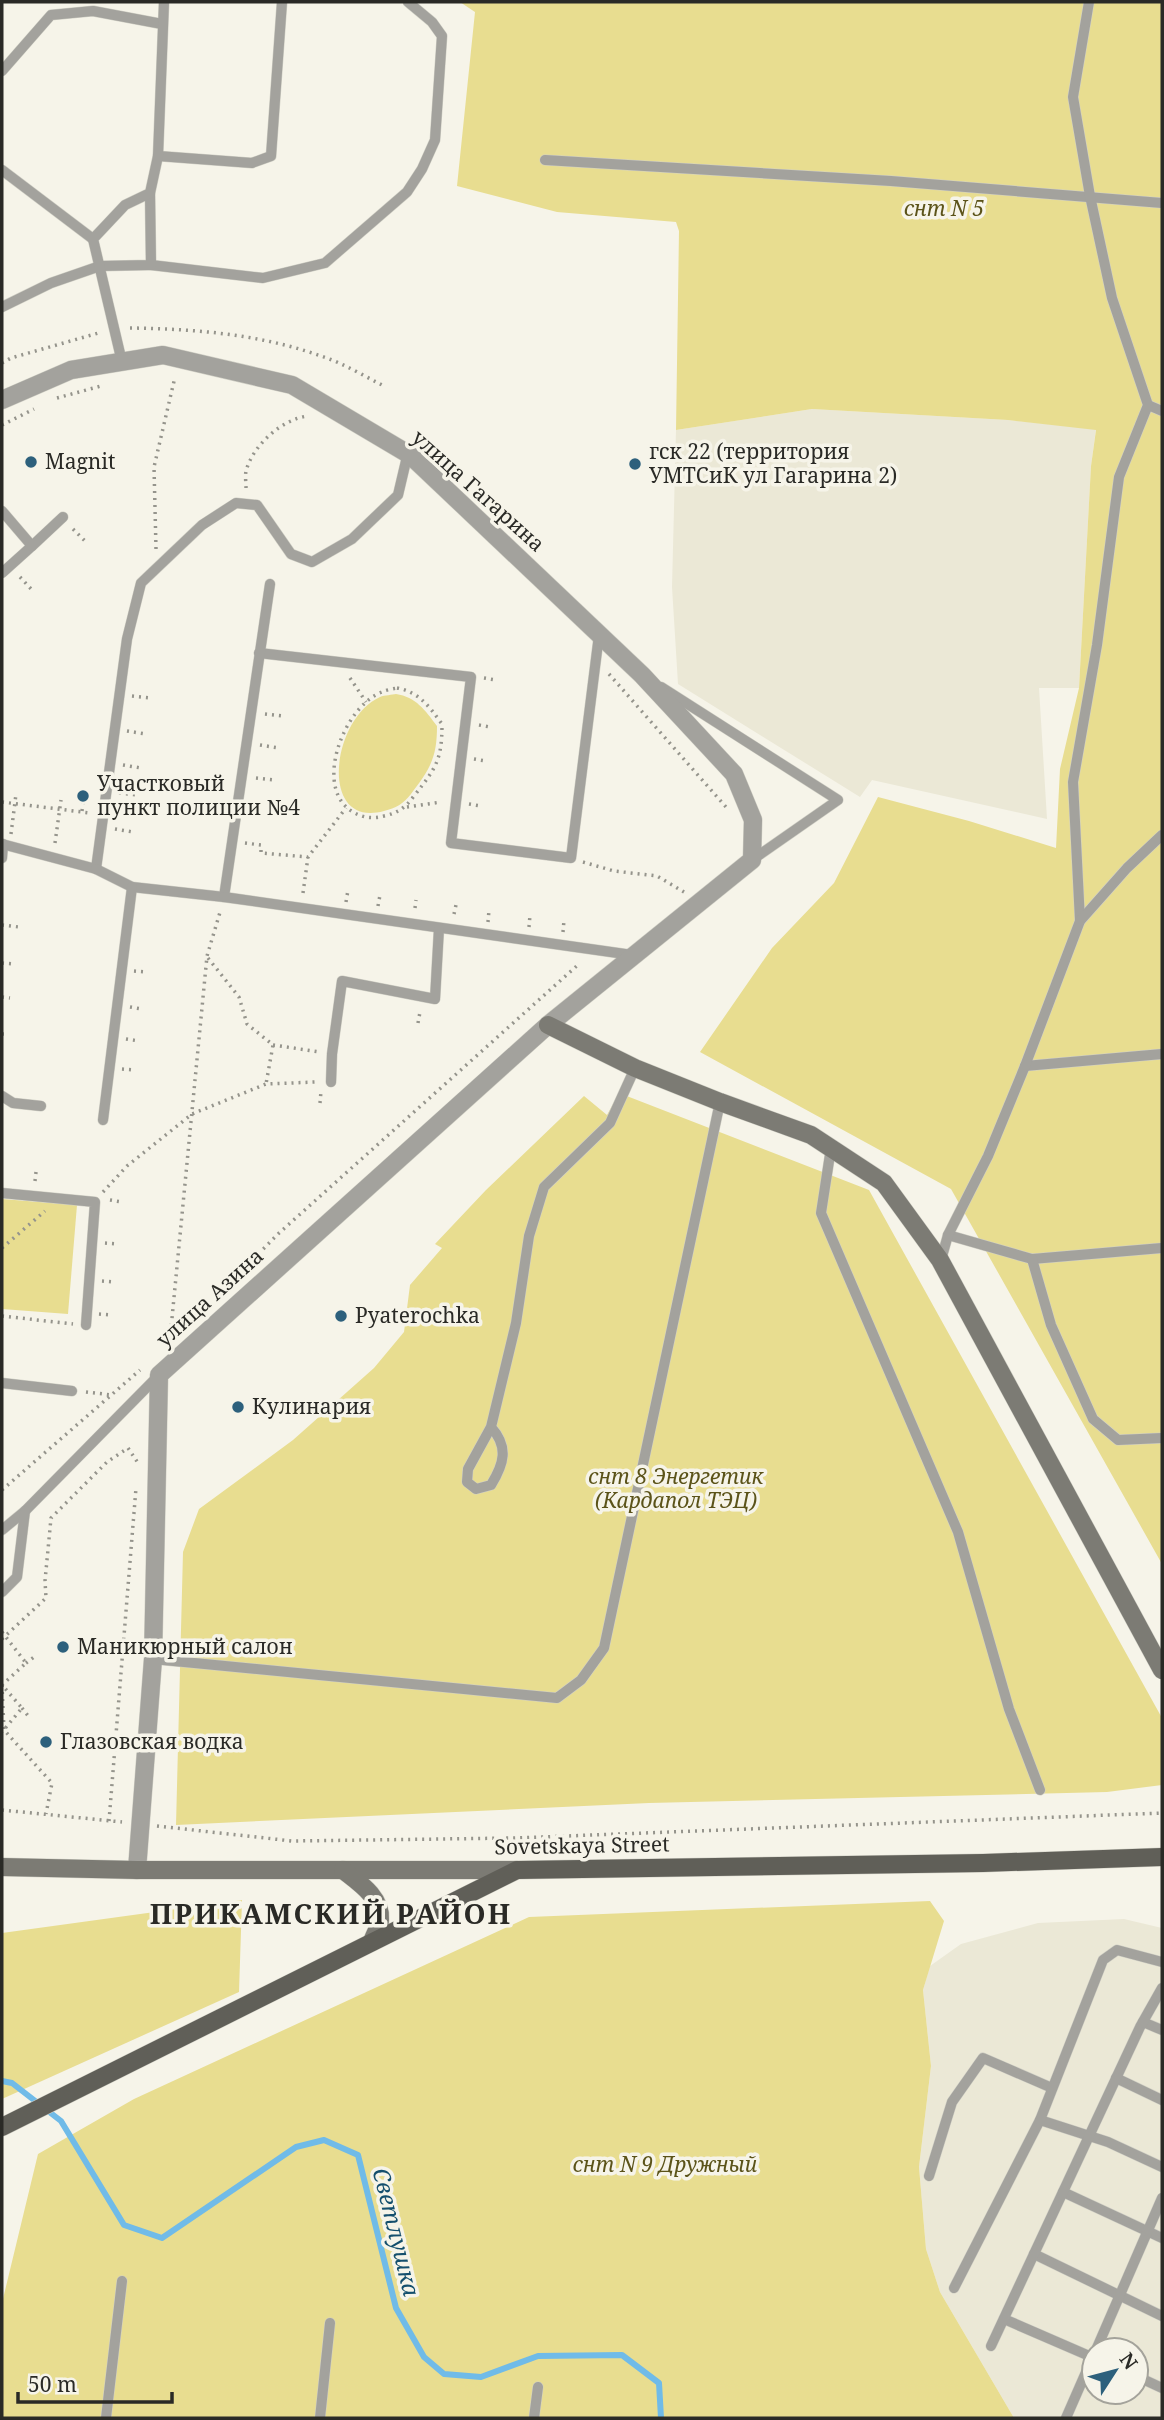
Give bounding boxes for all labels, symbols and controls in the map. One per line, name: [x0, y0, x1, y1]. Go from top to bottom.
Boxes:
park label: снт N 5: [904, 194, 984, 222]
street label: улица Гагарина: [406, 423, 551, 557]
place label: гск 22 (территория УМТСиК ул Гагарина 2): [649, 437, 897, 489]
place label: Magnit: [45, 447, 115, 475]
marker: Magnit: [23, 454, 39, 470]
marker: гск 22 (территория УМТСиК ул Гагарина 2): [627, 456, 643, 472]
place label: Участковый пункт полиции №4: [97, 769, 300, 821]
marker: Участковый пункт полиции №4: [75, 788, 91, 804]
street label: улица Азина: [150, 1242, 269, 1353]
place label: Pyaterochka: [355, 1301, 480, 1329]
marker: Pyaterochka: [333, 1308, 349, 1324]
place label: Кулинария: [252, 1392, 371, 1420]
marker: Кулинария: [230, 1399, 246, 1415]
park label: снт 8 Энергетик (Кардапол ТЭЦ): [588, 1462, 765, 1514]
place label: Маникюрный салон: [77, 1632, 293, 1660]
marker: Маникюрный салон: [55, 1639, 71, 1655]
place label: Глазовская водка: [60, 1727, 244, 1755]
marker: Глазовская водка: [38, 1734, 54, 1750]
street label: Sovetskaya Street: [494, 1829, 670, 1861]
district label: ПРИКАМСКИЙ РАЙОН: [150, 1894, 512, 1932]
park label: снт N 9 Дружный: [573, 2150, 758, 2178]
water label: Светлушка: [366, 2164, 428, 2299]
north arrow: [1080, 2336, 1150, 2406]
text: N: [1114, 2347, 1144, 2375]
scale bar: [18, 2360, 172, 2404]
text: 50 m: [28, 2370, 77, 2398]

